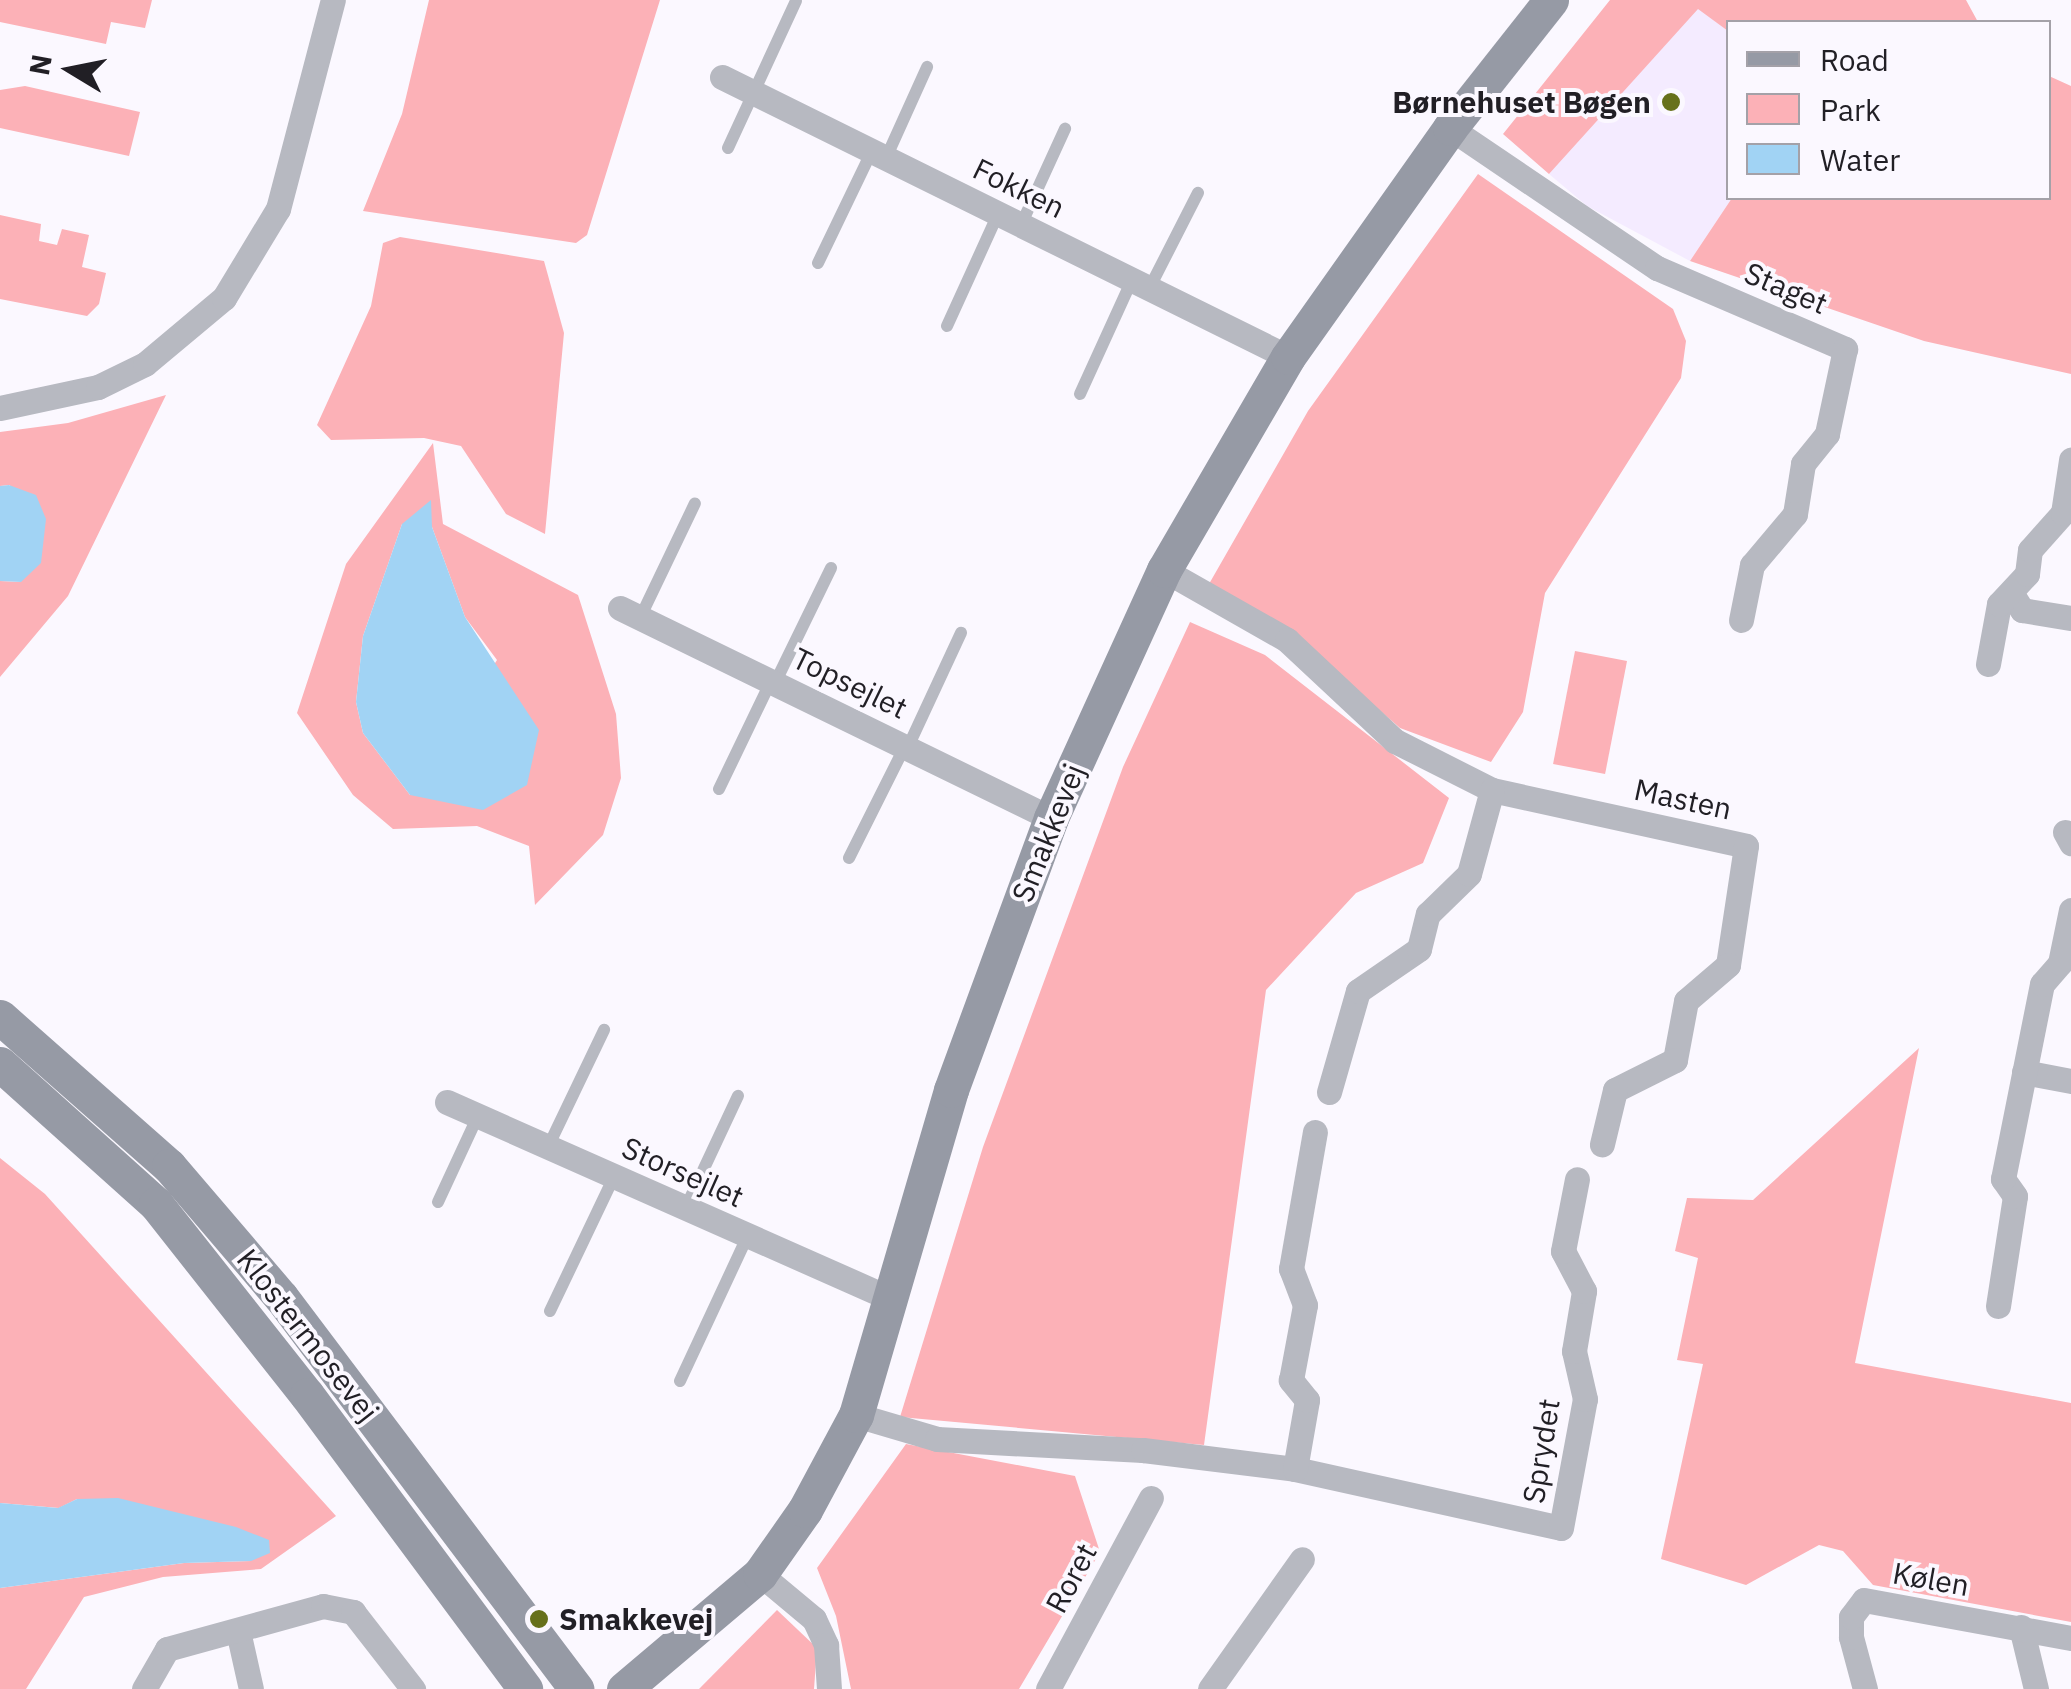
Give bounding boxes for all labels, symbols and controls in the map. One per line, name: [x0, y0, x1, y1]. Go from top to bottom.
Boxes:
north arrow: [20, 20, 120, 120]
legend: [1726, 20, 2051, 200]
text: Road: [1820, 40, 1889, 79]
text: N: [20, 52, 60, 78]
place label: Børnehuset Bøgen: [1392, 84, 1651, 120]
text: Park: [1820, 90, 1881, 129]
marker: Børnehuset Bøgen: [1660, 91, 1682, 113]
text: Water: [1820, 140, 1900, 179]
street label: Fokken: [967, 150, 1071, 226]
street label: Staget: [1739, 255, 1833, 321]
street label: Topsejlet: [787, 640, 913, 726]
street label: Smakkevej: [1004, 759, 1092, 907]
street label: Masten: [1631, 771, 1735, 827]
street label: Storsejlet: [617, 1129, 749, 1215]
street label: Klostermosevej: [230, 1242, 386, 1428]
street label: Sprydet: [1515, 1396, 1567, 1506]
street label: Roret: [1038, 1537, 1104, 1619]
street label: Kølen: [1890, 1555, 1972, 1603]
place label: Smakkevej: [559, 1601, 713, 1637]
marker: Smakkevej: [528, 1608, 550, 1630]

